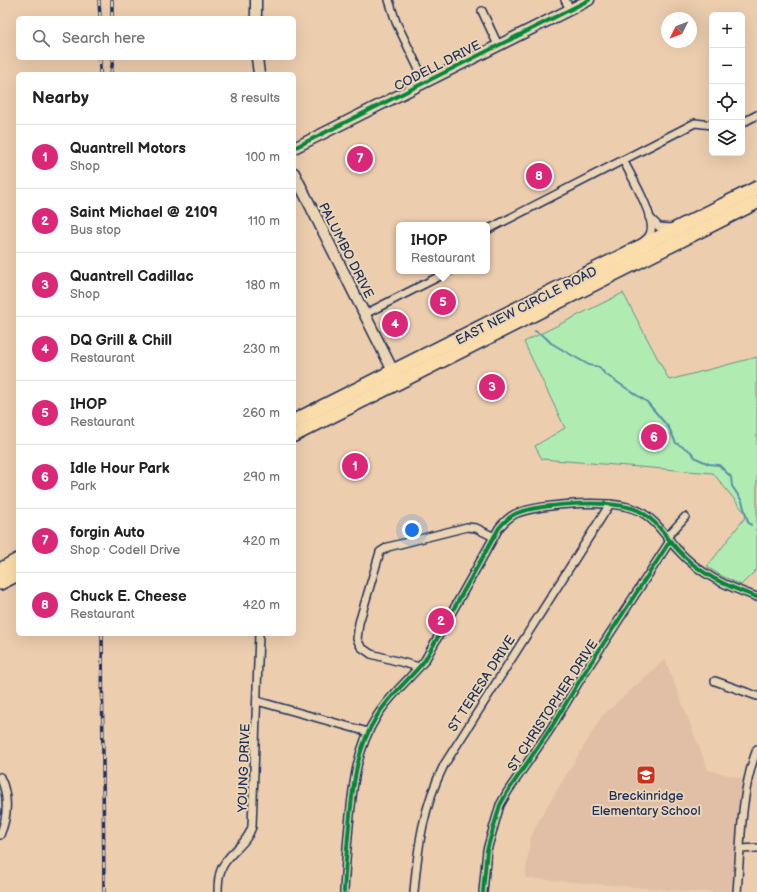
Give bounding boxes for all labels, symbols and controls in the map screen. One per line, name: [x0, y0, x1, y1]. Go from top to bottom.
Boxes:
north arrow: [661, 12, 697, 48]
map controls: [709, 12, 745, 156]
button: +: [709, 12, 745, 48]
search box: [16, 16, 296, 60]
icon: search: [30, 27, 52, 49]
text: Search here: [62, 29, 145, 48]
street label: CODELL DRIVE: [391, 37, 484, 95]
button: −: [709, 48, 745, 84]
button: locate: [709, 84, 745, 120]
text: Nearby: [32, 88, 89, 108]
text: 8 results: [230, 90, 280, 106]
button: layers: [709, 120, 745, 156]
text: Quantrell Motors: [70, 139, 186, 158]
pin: 7: [347, 144, 373, 174]
text: 1: [42, 149, 48, 165]
text: 100 m: [245, 149, 280, 165]
text: Shop: [70, 158, 100, 174]
pin: 8: [526, 161, 552, 191]
street label: PALUMBO DRIVE: [315, 200, 377, 301]
text: Saint Michael @ 2109: [70, 203, 218, 222]
text: 2: [41, 213, 49, 229]
text: 110 m: [248, 213, 280, 229]
text: Bus stop: [70, 222, 121, 238]
popup: [396, 222, 490, 274]
text: IHOP: [411, 231, 447, 250]
text: Restaurant: [411, 250, 475, 266]
street label: EAST NEW CIRCLE ROAD: [453, 263, 600, 349]
text: Quantrell Cadillac: [70, 267, 194, 286]
text: 3: [41, 277, 49, 293]
text: 180 m: [245, 277, 280, 293]
text: Shop: [70, 286, 100, 302]
pin: 5: [430, 287, 456, 317]
pin: 4: [382, 309, 408, 339]
text: DQ Grill & Chill: [70, 331, 172, 350]
text: 4: [41, 341, 49, 357]
text: 230 m: [243, 341, 280, 357]
text: Restaurant: [70, 350, 135, 366]
pin: 3: [479, 372, 505, 402]
text: IHOP: [70, 395, 107, 414]
text: 5: [41, 405, 49, 421]
text: 260 m: [242, 405, 280, 421]
text: Restaurant: [70, 414, 135, 430]
pin: 6: [641, 422, 667, 452]
pin: 1: [342, 451, 368, 481]
text: Idle Hour Park: [70, 459, 170, 478]
text: 6: [41, 469, 49, 485]
text: 290 m: [243, 469, 280, 485]
text: Park: [70, 478, 96, 494]
your location: [402, 520, 422, 540]
text: forgin Auto: [70, 523, 145, 542]
text: 7: [41, 533, 49, 549]
text: 420 m: [242, 533, 280, 549]
text: Shop · Codell Drive: [70, 542, 180, 558]
text: Chuck E. Cheese: [70, 587, 187, 606]
text: 8: [41, 597, 49, 613]
text: 420 m: [242, 597, 280, 613]
text: Restaurant: [70, 606, 135, 622]
pin: 2: [428, 606, 454, 636]
street label: ST TERESA DRIVE: [445, 632, 519, 735]
street label: ST CHRISTOPHER DRIVE: [504, 636, 602, 774]
street label: YOUNG DRIVE: [234, 723, 254, 814]
school or university icon: Breckinridge Elementary School: [635, 764, 657, 786]
place label: Breckinridge Elementary School: [591, 788, 701, 819]

